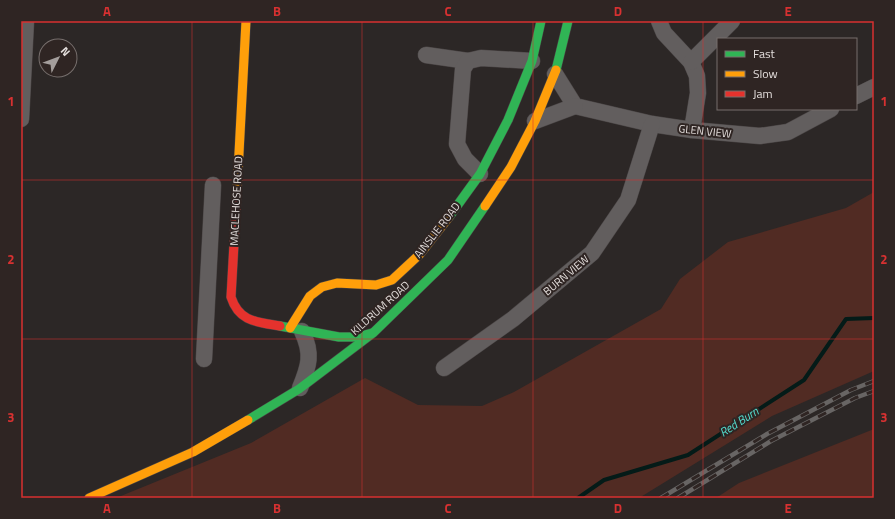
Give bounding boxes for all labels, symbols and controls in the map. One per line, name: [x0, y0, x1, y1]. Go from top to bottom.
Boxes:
text: A: [103, 1, 111, 21]
text: B: [273, 1, 281, 21]
text: C: [444, 1, 452, 21]
text: D: [614, 1, 622, 21]
text: E: [784, 1, 792, 21]
north arrow: [38, 38, 78, 78]
legend: [717, 38, 857, 110]
text: N: [57, 43, 74, 59]
text: Fast: [753, 44, 776, 63]
text: Slow: [753, 64, 778, 83]
text: Jam: [753, 84, 773, 103]
text: 1: [7, 91, 15, 111]
text: 1: [880, 91, 888, 111]
street label: GLEN VIEW: [678, 120, 732, 142]
street label: MACLEHOSE ROAD: [226, 156, 246, 246]
street label: AINSLIE ROAD: [410, 199, 464, 261]
text: 2: [7, 249, 15, 269]
text: 2: [880, 249, 888, 269]
street label: BURN VIEW: [540, 251, 593, 299]
street label: KILDRUM ROAD: [347, 277, 413, 339]
water label: Red Burn: [715, 401, 763, 441]
text: 3: [7, 407, 15, 427]
text: 3: [880, 407, 888, 427]
text: A: [103, 498, 111, 518]
text: B: [273, 498, 281, 518]
text: C: [444, 498, 452, 518]
text: D: [614, 498, 622, 518]
text: E: [784, 498, 792, 518]

